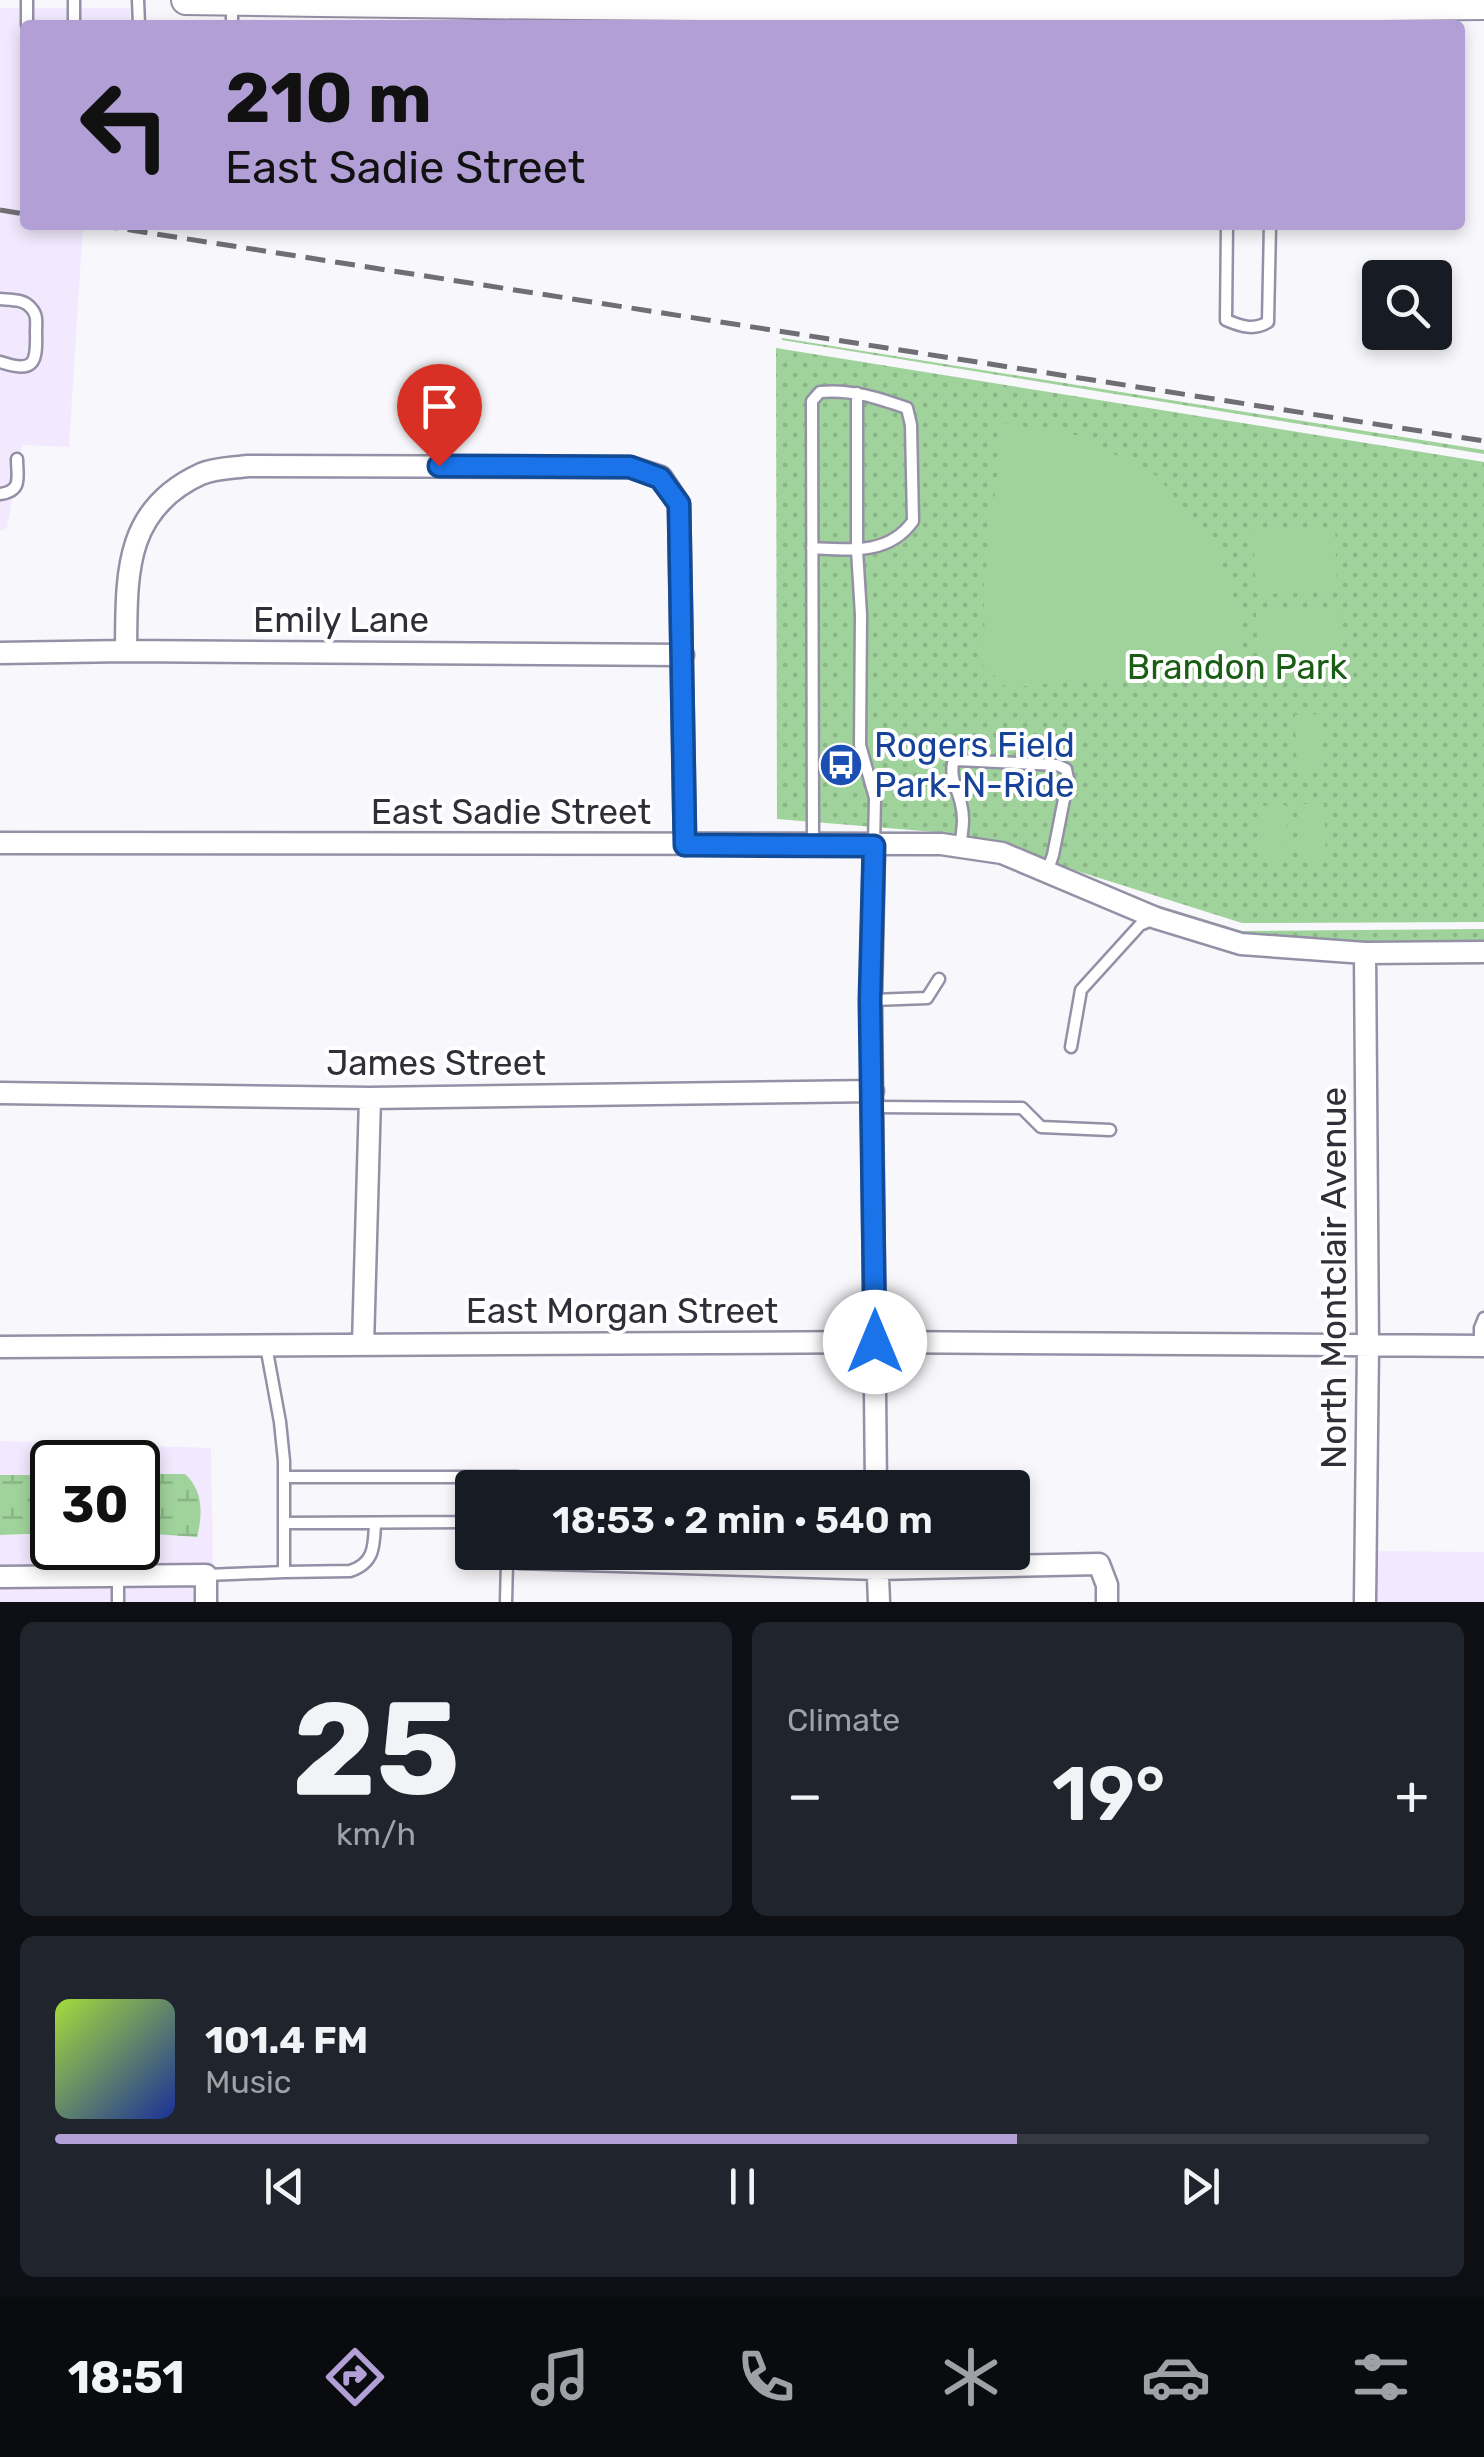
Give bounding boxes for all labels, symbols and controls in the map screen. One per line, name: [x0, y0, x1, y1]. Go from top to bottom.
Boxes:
text: 210 m: [225, 57, 432, 140]
icon: left: [60, 60, 190, 190]
text: East Sadie Street: [225, 141, 585, 194]
map controls: [1362, 260, 1452, 350]
button: search: [1362, 260, 1452, 350]
pin: [397, 364, 482, 467]
icon: arrive: [412, 379, 467, 434]
street label: Emily Lane: [253, 599, 429, 641]
park label: Brandon Park: [1127, 646, 1347, 688]
place label: Rogers Field Park-N-Ride: [874, 724, 1075, 806]
bus stop icon: Rogers Field Park-N-Ride: [818, 742, 864, 788]
street label: East Sadie Street: [371, 791, 651, 833]
street label: James Street: [326, 1042, 546, 1084]
street label: North Montclair Avenue: [1313, 1087, 1355, 1469]
street label: East Morgan Street: [466, 1290, 778, 1332]
position arrow: [823, 1290, 927, 1394]
speed limit sign: 30: [30, 1440, 160, 1570]
text: 18:53 · 2 min · 540 m: [552, 1497, 933, 1543]
text: 25: [292, 1672, 460, 1827]
text: Climate: [787, 1701, 900, 1739]
text: 19°: [1052, 1750, 1165, 1839]
text: −: [787, 1763, 823, 1828]
text: +: [1395, 1763, 1429, 1828]
text: km/h: [336, 1815, 416, 1853]
text: 101.4 FM: [205, 2017, 368, 2063]
text: Music: [205, 2063, 291, 2101]
icon: previous: [257, 2159, 312, 2214]
icon: pause: [715, 2159, 770, 2214]
icon: next: [1173, 2159, 1228, 2214]
icon: directions: [320, 2342, 390, 2412]
icon: music: [525, 2342, 595, 2412]
icon: phone: [731, 2342, 801, 2412]
icon: climate: [936, 2342, 1006, 2412]
icon: car: [1141, 2342, 1211, 2412]
icon: filters: [1346, 2342, 1416, 2412]
text: 18:51: [68, 2351, 185, 2404]

